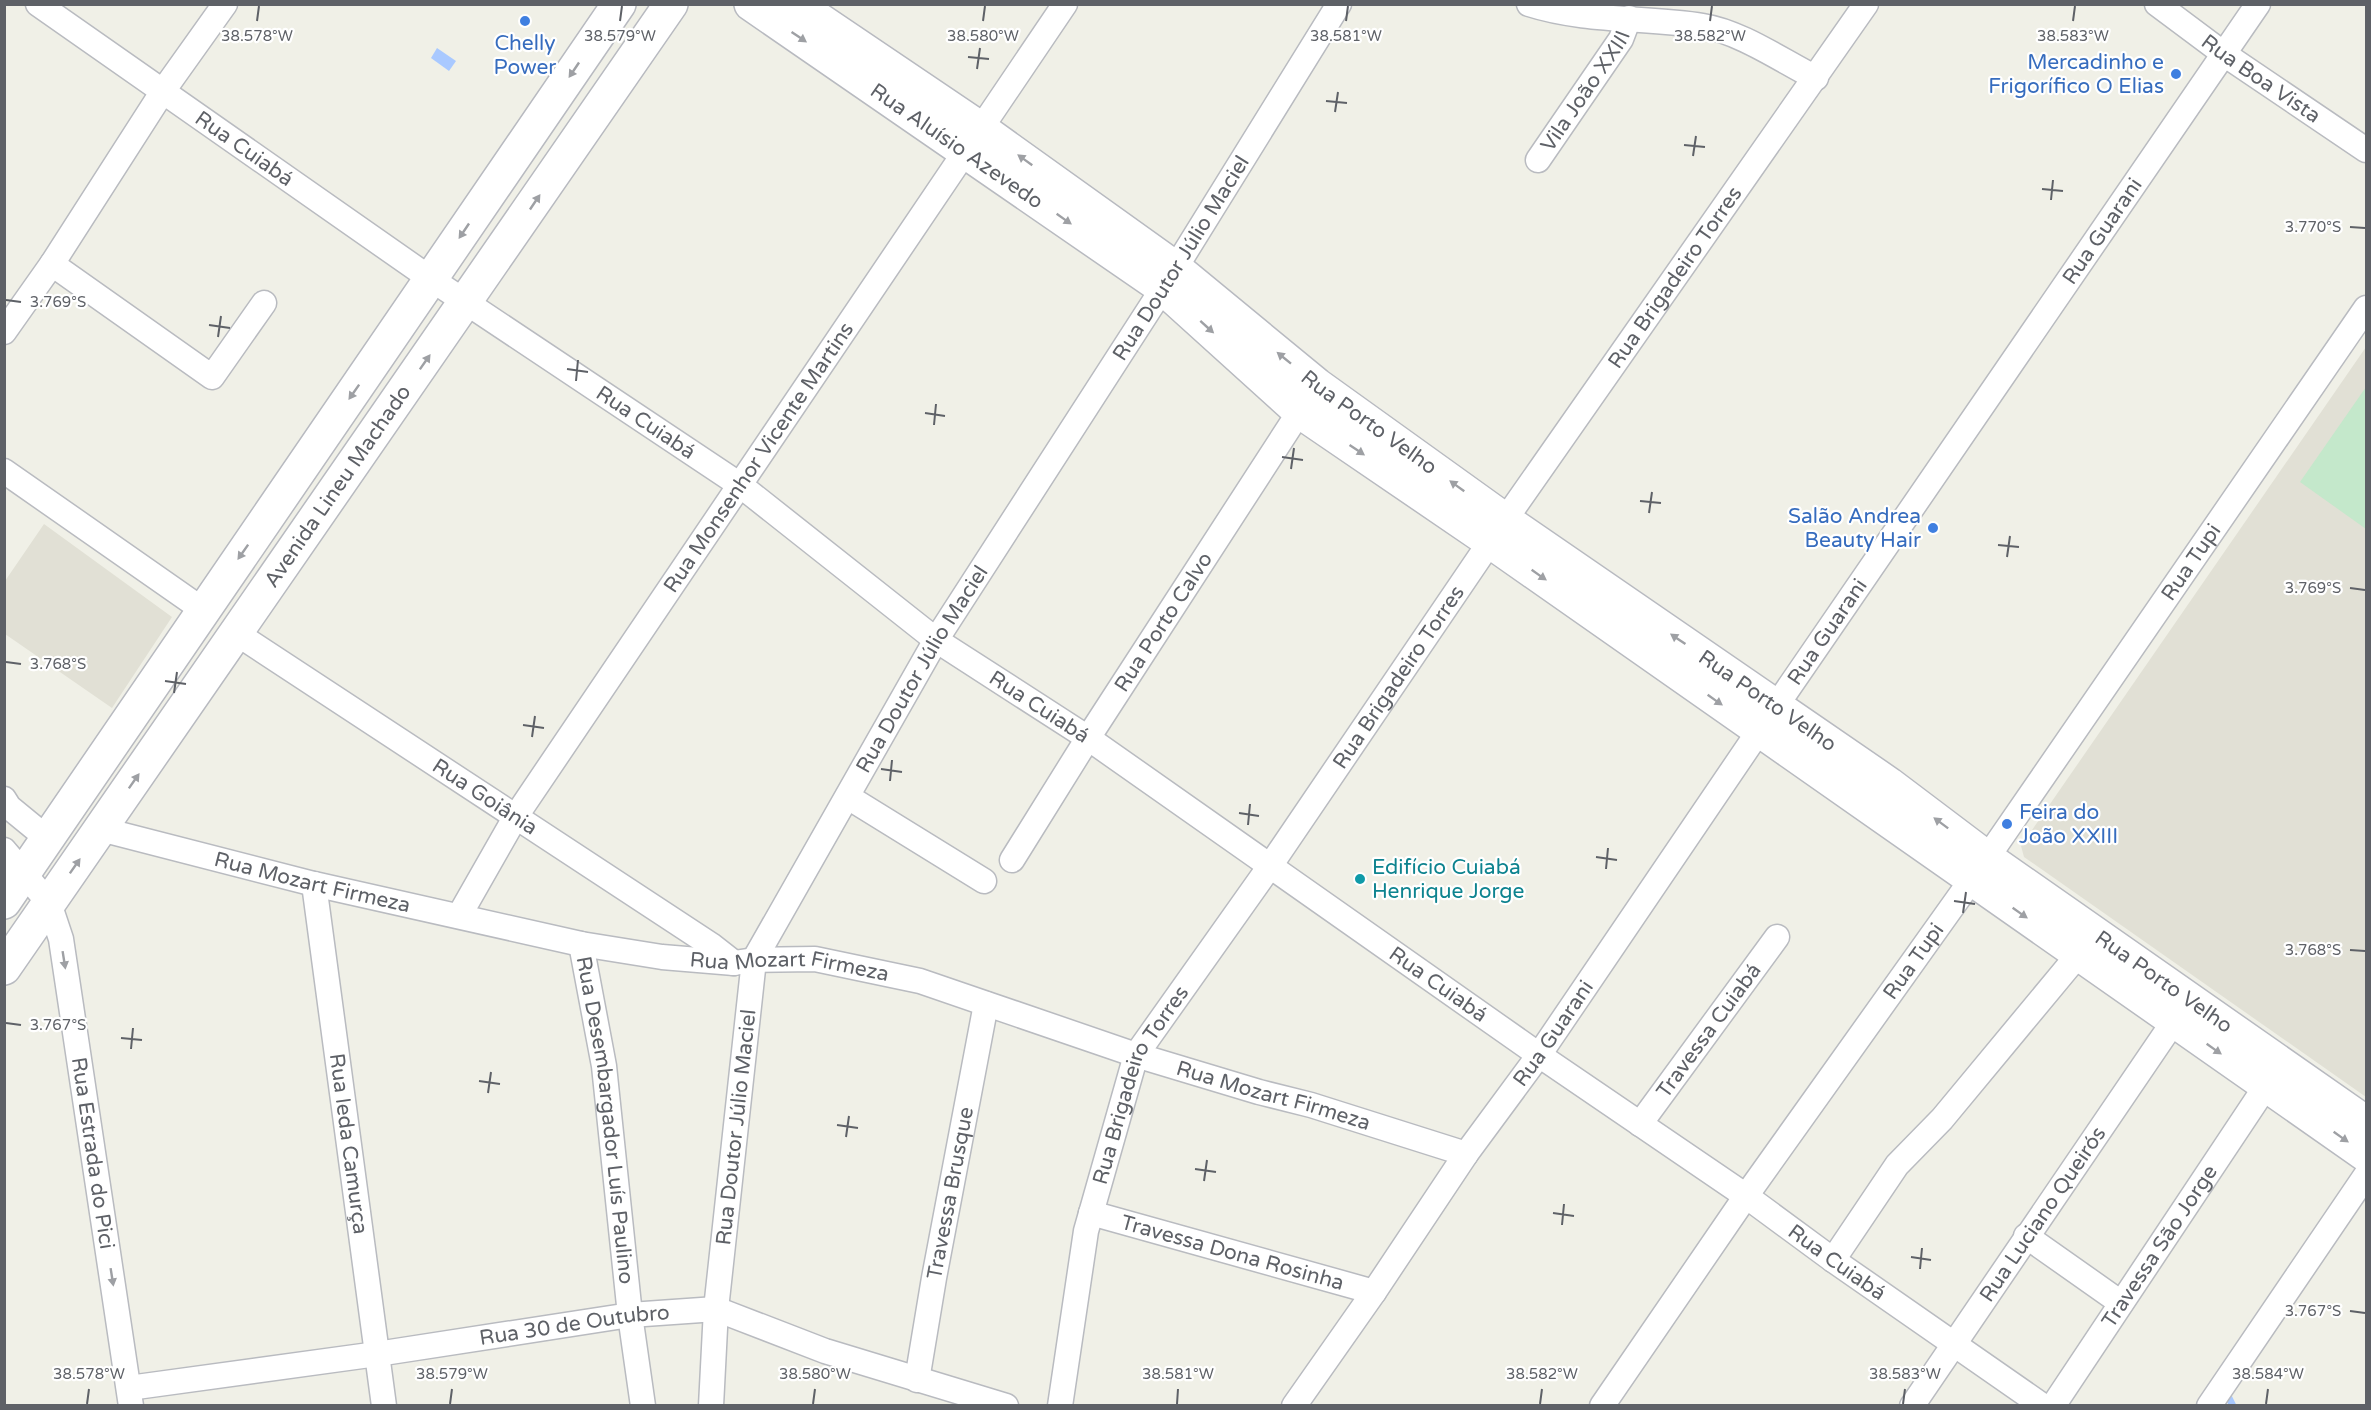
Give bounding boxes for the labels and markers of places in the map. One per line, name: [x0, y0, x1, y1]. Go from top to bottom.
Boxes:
marker: Chelly Power: [518, 14, 532, 28]
place label: Chelly Power: [494, 31, 556, 80]
place label: Mercadinho e Frigorífico O Elias: [1988, 50, 2164, 99]
marker: Mercadinho e Frigorífico O Elias: [2169, 67, 2183, 81]
place label: Salão Andrea Beauty Hair: [1788, 504, 1921, 553]
marker: Salão Andrea Beauty Hair: [1926, 521, 1940, 535]
place label: Feira do João XXIII: [2019, 800, 2118, 849]
marker: Feira do João XXIII: [2000, 817, 2014, 831]
place label: Edifício Cuiabá Henrique Jorge: [1372, 855, 1524, 904]
marker: Edifício Cuiabá Henrique Jorge: [1353, 872, 1367, 886]

